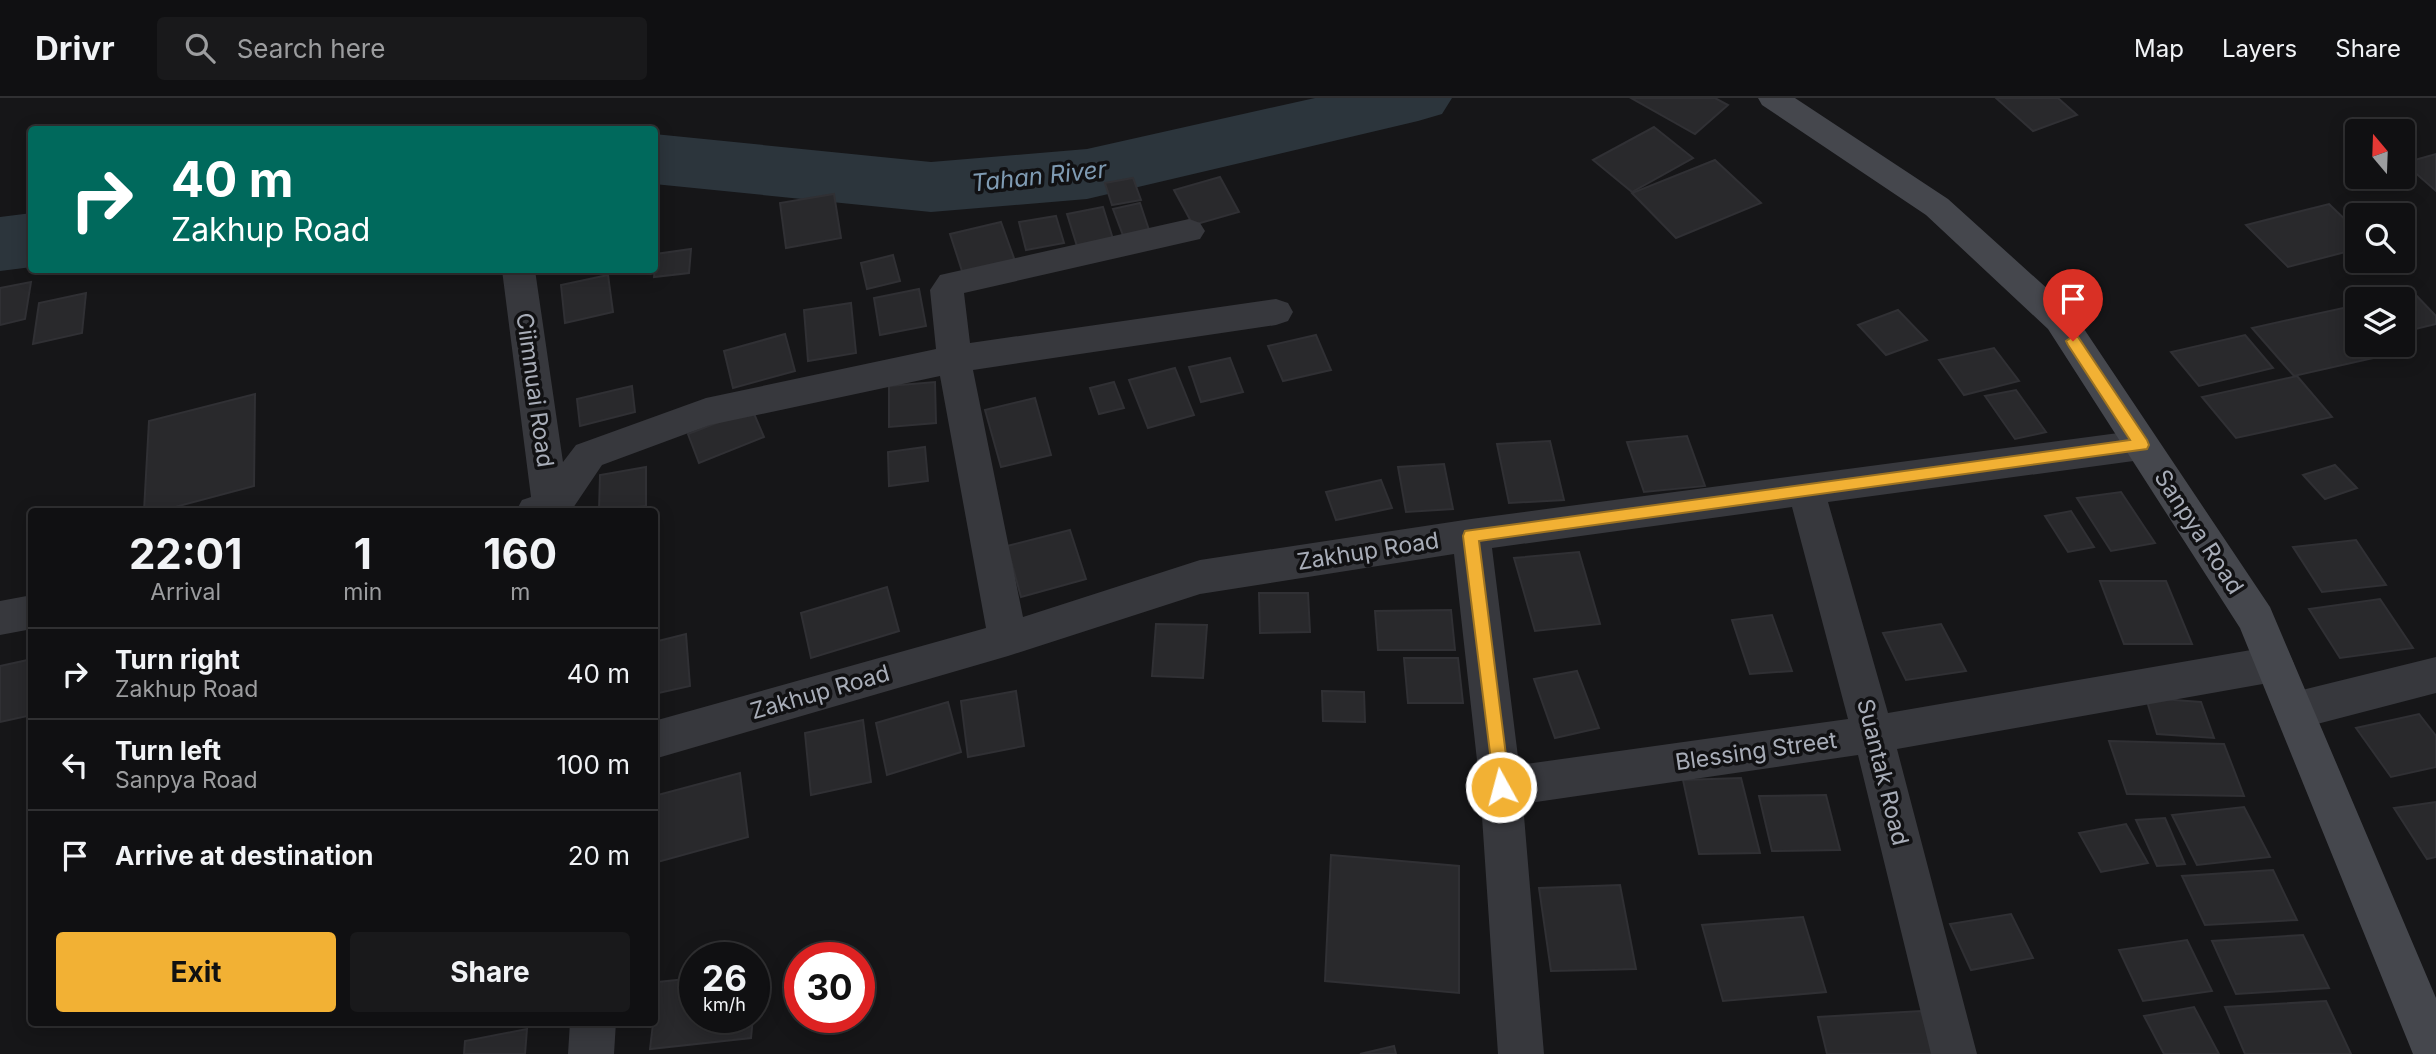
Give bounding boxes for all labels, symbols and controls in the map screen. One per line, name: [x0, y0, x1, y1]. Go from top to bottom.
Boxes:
search box: [157, 17, 647, 80]
text: Drivr: [35, 28, 115, 68]
icon: search: [181, 29, 219, 67]
text: Search here: [237, 33, 385, 64]
text: Map: [2134, 34, 2184, 63]
text: Layers: [2222, 34, 2297, 63]
text: Share: [2335, 34, 2401, 63]
north arrow: [2345, 119, 2415, 189]
map controls: [2345, 119, 2415, 357]
text: 40 m: [171, 150, 294, 209]
icon: right: [56, 154, 147, 245]
water label: Tahan River: [970, 154, 1109, 197]
button: search: [2345, 203, 2415, 273]
text: Zakhup Road: [171, 210, 370, 249]
pin: [2043, 269, 2103, 341]
icon: arrive: [2054, 280, 2092, 318]
button: layers: [2345, 287, 2415, 357]
street label: Ciimnuai Road: [510, 311, 560, 469]
street label: Sanpya Road: [2148, 465, 2250, 599]
street label: Zakhup Road: [1295, 526, 1441, 576]
text: 22:01: [129, 528, 242, 579]
text: 1: [354, 528, 372, 579]
text: 160: [483, 528, 557, 579]
text: Arrival: [150, 578, 221, 606]
text: min: [343, 578, 382, 606]
text: m: [510, 578, 530, 606]
text: Turn right: [115, 644, 240, 675]
icon: right: [56, 655, 94, 693]
text: 40 m: [567, 658, 630, 689]
street label: Zakhup Road: [747, 659, 893, 725]
text: Zakhup Road: [115, 675, 258, 703]
street label: Suantak Road: [1851, 696, 1915, 848]
street label: Blessing Street: [1673, 726, 1839, 776]
text: Turn left: [115, 735, 221, 766]
icon: left: [56, 746, 94, 784]
text: 100 m: [557, 749, 630, 780]
position arrow: [1464, 750, 1538, 824]
text: Sanpya Road: [115, 766, 258, 794]
icon: arrive: [56, 837, 94, 875]
text: Arrive at destination: [115, 840, 374, 871]
text: 20 m: [568, 840, 630, 871]
button: Exit: [56, 932, 336, 1012]
button: Share: [350, 932, 630, 1012]
speed limit sign: 30: [784, 942, 875, 1033]
text: 26: [702, 957, 747, 999]
text: km/h: [703, 994, 746, 1015]

